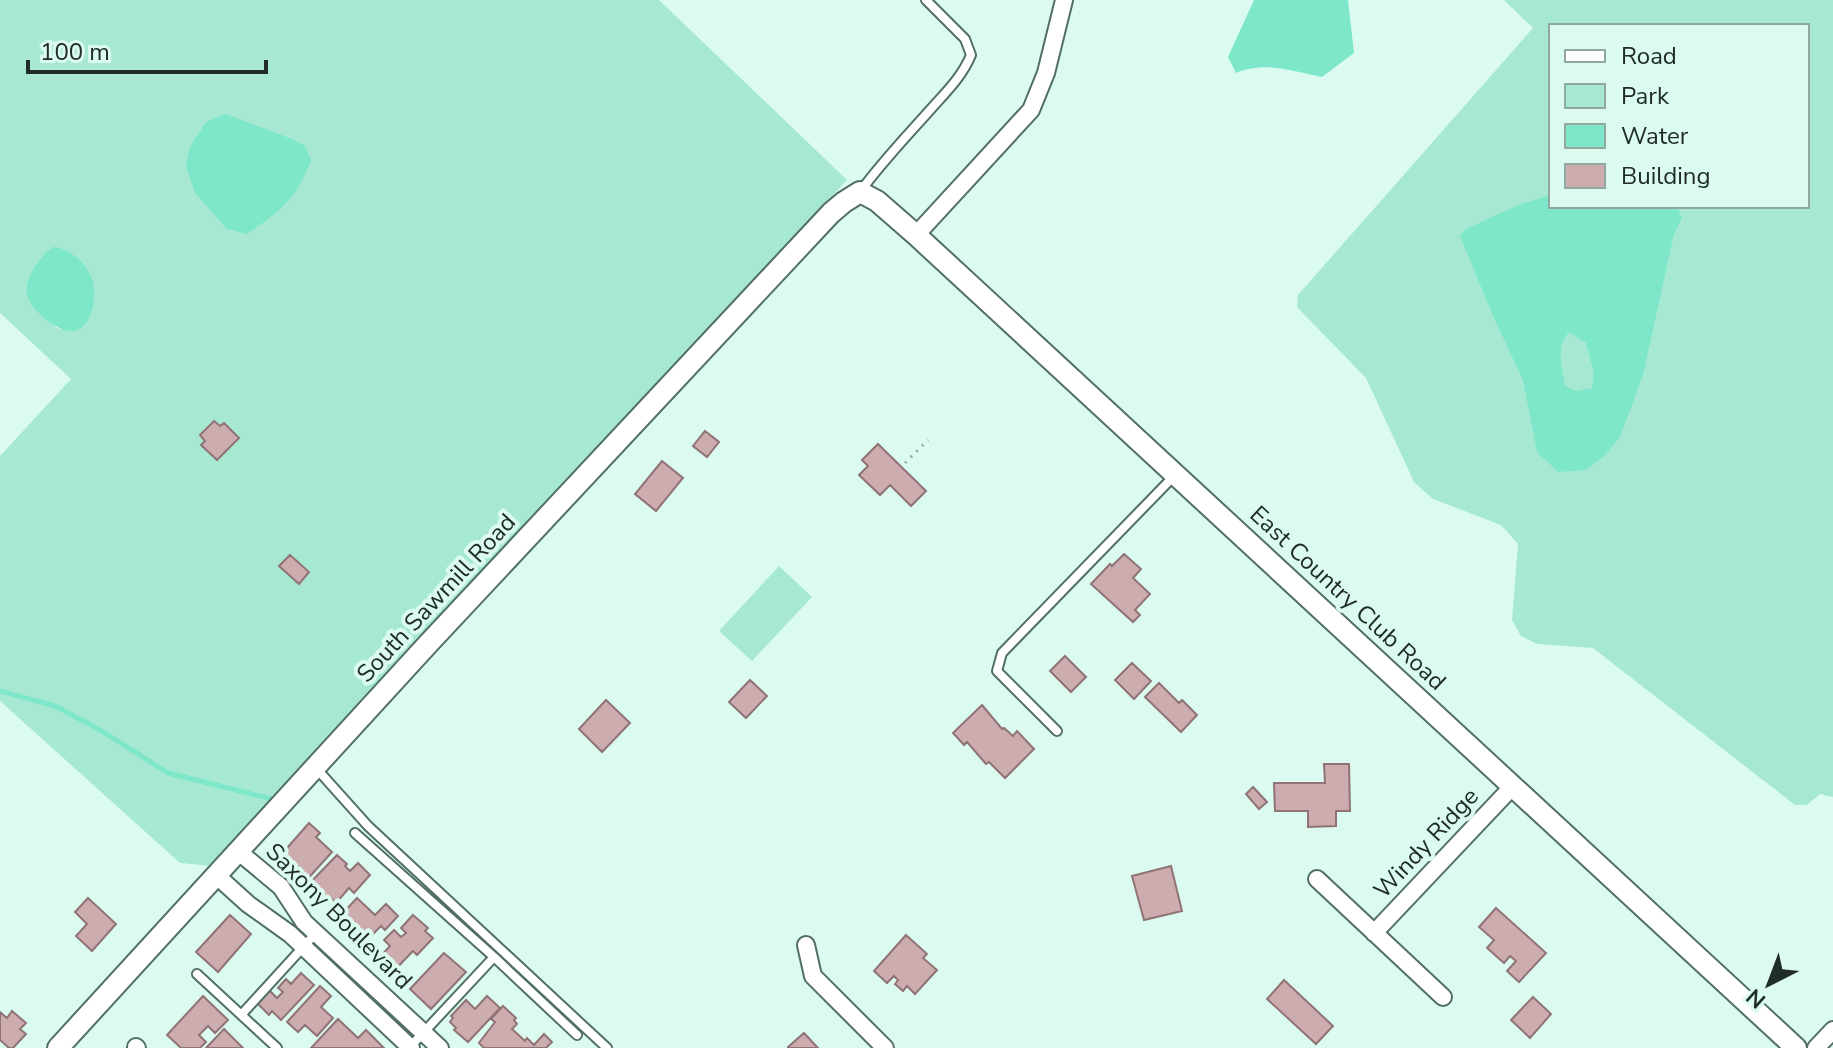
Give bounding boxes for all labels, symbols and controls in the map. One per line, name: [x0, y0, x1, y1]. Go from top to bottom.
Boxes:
scale bar: [28, 24, 266, 74]
legend: [1549, 24, 1809, 208]
text: 100 m: [40, 36, 110, 68]
text: Road: [1621, 40, 1677, 72]
text: Park: [1621, 80, 1670, 112]
text: Water: [1621, 120, 1689, 152]
text: Building: [1621, 160, 1711, 192]
street label: East Country Club Road: [1243, 499, 1453, 697]
street label: South Sawmill Road: [349, 507, 523, 689]
street label: Windy Ridge: [1366, 781, 1486, 905]
street label: Saxony Boulevard: [259, 836, 419, 996]
north arrow: [1729, 944, 1809, 1024]
text: N: [1740, 981, 1772, 1015]

